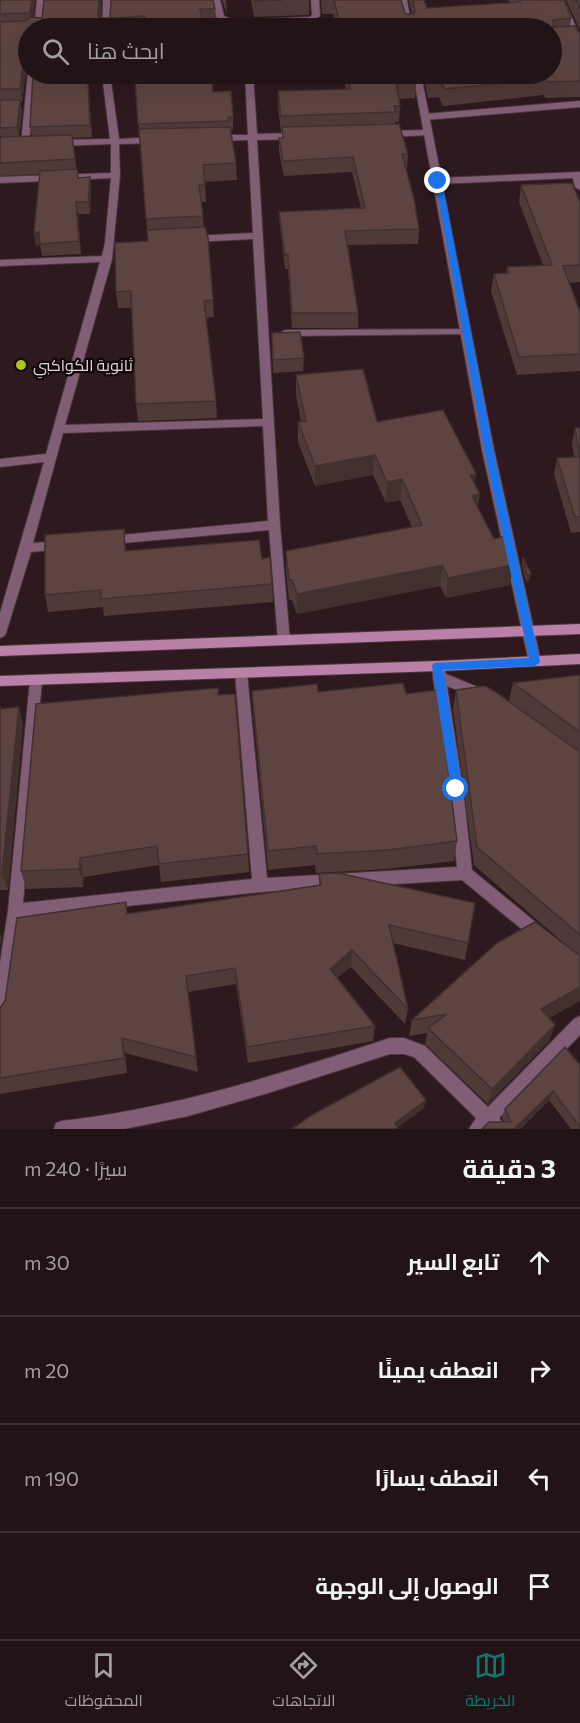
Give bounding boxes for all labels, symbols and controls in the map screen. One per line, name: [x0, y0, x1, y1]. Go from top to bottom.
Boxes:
search box: [18, 18, 562, 84]
icon: search: [39, 35, 72, 68]
text: ابحث هنا: [87, 37, 165, 64]
route end: [424, 167, 450, 193]
place label: ثانوية الكواكبي: [33, 355, 133, 379]
marker: ثانوية الكواكبي: [14, 358, 28, 372]
route start: [442, 775, 468, 801]
text: 3 دقيقة: [462, 1152, 556, 1183]
text: سيرًا · 240 m: [24, 1156, 127, 1180]
icon: ahead: [523, 1246, 556, 1279]
text: تابع السير: [407, 1248, 499, 1275]
text: 30 m: [24, 1250, 70, 1274]
icon: right: [523, 1354, 556, 1387]
text: انعطف يمينًا: [378, 1356, 499, 1383]
text: 20 m: [24, 1358, 69, 1382]
icon: left: [523, 1462, 556, 1495]
text: انعطف يسارًا: [375, 1464, 499, 1491]
text: 190 m: [24, 1466, 79, 1490]
icon: arrive: [523, 1570, 556, 1603]
text: الوصول إلى الوجهة: [315, 1572, 499, 1599]
tab: المحفوظات: [65, 1649, 143, 1715]
tab: الاتجاهات: [272, 1649, 336, 1715]
tab: الخريطة: [465, 1649, 515, 1715]

